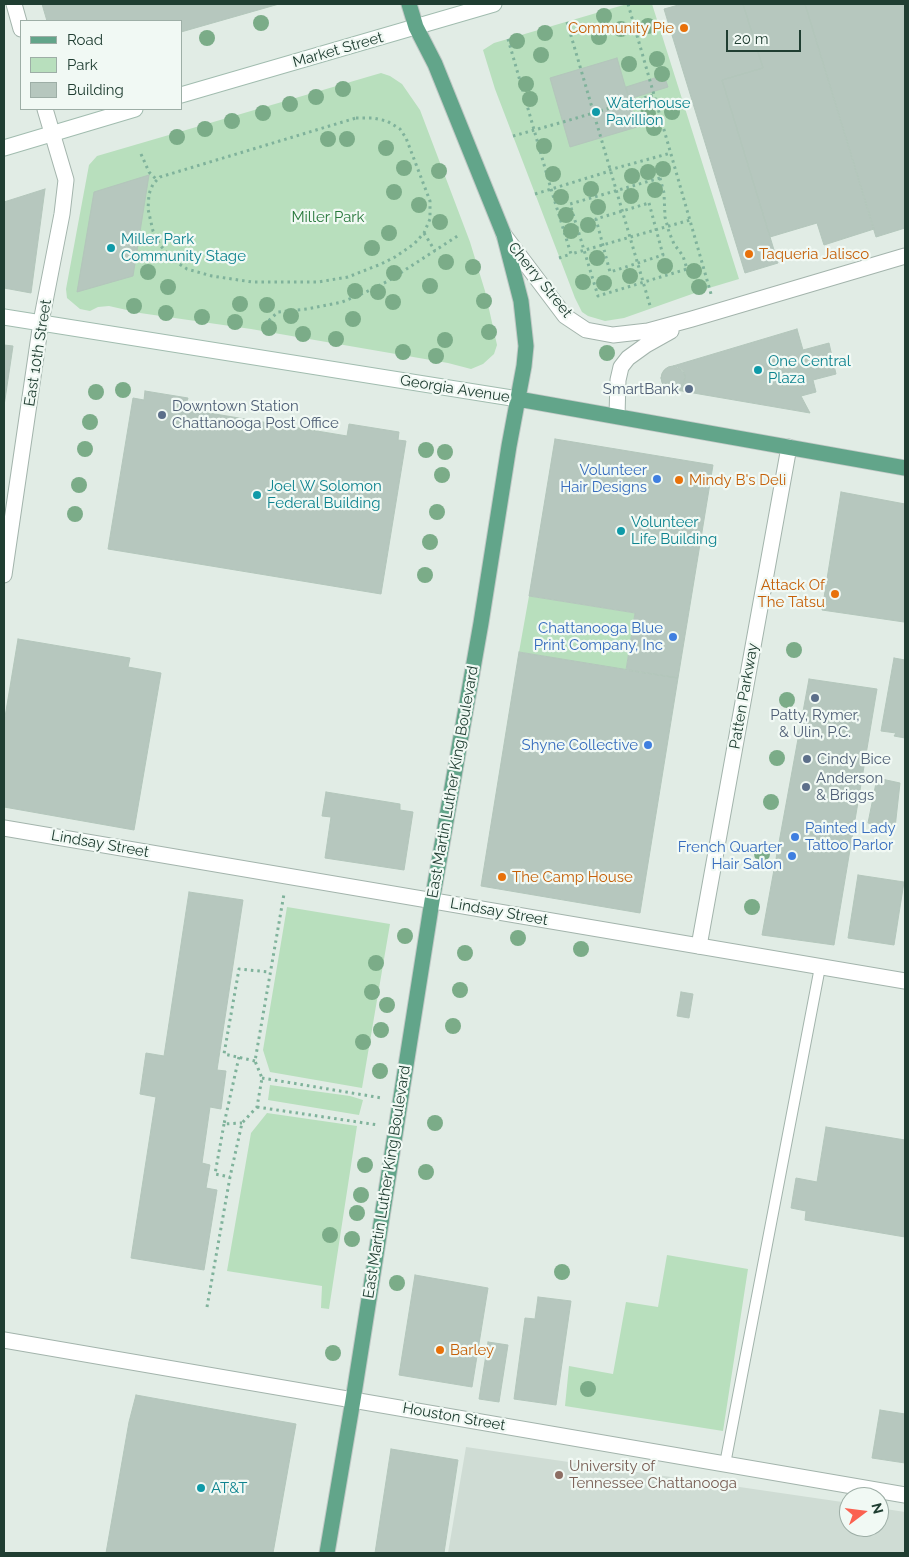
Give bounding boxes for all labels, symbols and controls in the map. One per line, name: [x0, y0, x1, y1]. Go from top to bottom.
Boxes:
place label: Community Pie: [568, 19, 674, 37]
legend: [20, 20, 182, 110]
scale bar: [729, 20, 804, 52]
marker: Community Pie: [678, 22, 690, 34]
street label: Market Street: [291, 28, 385, 72]
text: 20 m: [734, 30, 769, 48]
text: Road: [67, 31, 103, 49]
text: Park: [67, 56, 98, 74]
text: Building: [67, 81, 124, 99]
place label: Waterhouse Pavillion: [606, 94, 691, 129]
marker: Waterhouse Pavillion: [590, 106, 602, 118]
park label: Miller Park: [291, 208, 365, 226]
place label: Miller Park Community Stage: [121, 230, 246, 265]
street label: Cherry Street: [504, 239, 576, 321]
marker: Miller Park Community Stage: [105, 242, 117, 254]
place label: Taqueria Jalisco: [759, 245, 869, 263]
marker: Taqueria Jalisco: [743, 248, 755, 260]
street label: East 10th Street: [21, 298, 55, 408]
place label: One Central Plaza: [768, 352, 851, 387]
marker: One Central Plaza: [752, 364, 764, 376]
street label: Georgia Avenue: [399, 371, 511, 407]
place label: SmartBank: [603, 380, 679, 398]
marker: SmartBank: [683, 383, 695, 395]
place label: Downtown Station Chattanooga Post Office: [172, 397, 339, 432]
marker: Downtown Station Chattanooga Post Office: [156, 409, 168, 421]
place label: Volunteer Hair Designs: [560, 461, 647, 496]
place label: Mindy B's Deli: [689, 471, 786, 489]
marker: Volunteer Hair Designs: [651, 473, 663, 485]
marker: Mindy B's Deli: [673, 474, 685, 486]
place label: Joel W Solomon Federal Building: [267, 477, 382, 512]
marker: Joel W Solomon Federal Building: [251, 489, 263, 501]
place label: Volunteer Life Building: [631, 513, 717, 548]
marker: Volunteer Life Building: [615, 525, 627, 537]
place label: Attack Of The Tatsu: [758, 576, 825, 611]
marker: Attack Of The Tatsu: [829, 588, 841, 600]
place label: Chattanooga Blue Print Company, Inc: [534, 619, 663, 654]
marker: Chattanooga Blue Print Company, Inc: [667, 631, 679, 643]
street label: Patten Parkway: [726, 642, 762, 750]
street label: East Martin Luther King Boulevard: [424, 664, 482, 900]
marker: Patty, Rymer, & Ulin, P.C.: [809, 692, 821, 704]
place label: Patty, Rymer, & Ulin, P.C.: [770, 706, 860, 741]
place label: Shyne Collective: [522, 736, 638, 754]
marker: Shyne Collective: [642, 739, 654, 751]
place label: Cindy Bice: [817, 750, 891, 768]
marker: Cindy Bice: [801, 753, 813, 765]
place label: Anderson & Briggs: [816, 769, 883, 804]
marker: Anderson & Briggs: [800, 781, 812, 793]
place label: Painted Lady Tattoo Parlor: [805, 819, 896, 854]
street label: Lindsay Street: [50, 827, 150, 861]
marker: Painted Lady Tattoo Parlor: [789, 831, 801, 843]
place label: French Quarter Hair Salon: [678, 838, 782, 873]
marker: French Quarter Hair Salon: [786, 850, 798, 862]
place label: The Camp House: [512, 868, 633, 886]
marker: The Camp House: [496, 871, 508, 883]
street label: Lindsay Street: [449, 895, 549, 929]
street label: East Martin Luther King Boulevard: [360, 1064, 414, 1300]
place label: Barley: [450, 1341, 494, 1359]
marker: Barley: [434, 1344, 446, 1356]
street label: Houston Street: [401, 1399, 507, 1435]
place label: University of Tennessee Chattanooga: [569, 1457, 737, 1492]
marker: University of Tennessee Chattanooga: [553, 1469, 565, 1481]
place label: AT&T: [211, 1479, 248, 1497]
marker: AT&T: [195, 1482, 207, 1494]
north arrow: [839, 1487, 889, 1537]
text: N: [868, 1501, 887, 1516]

